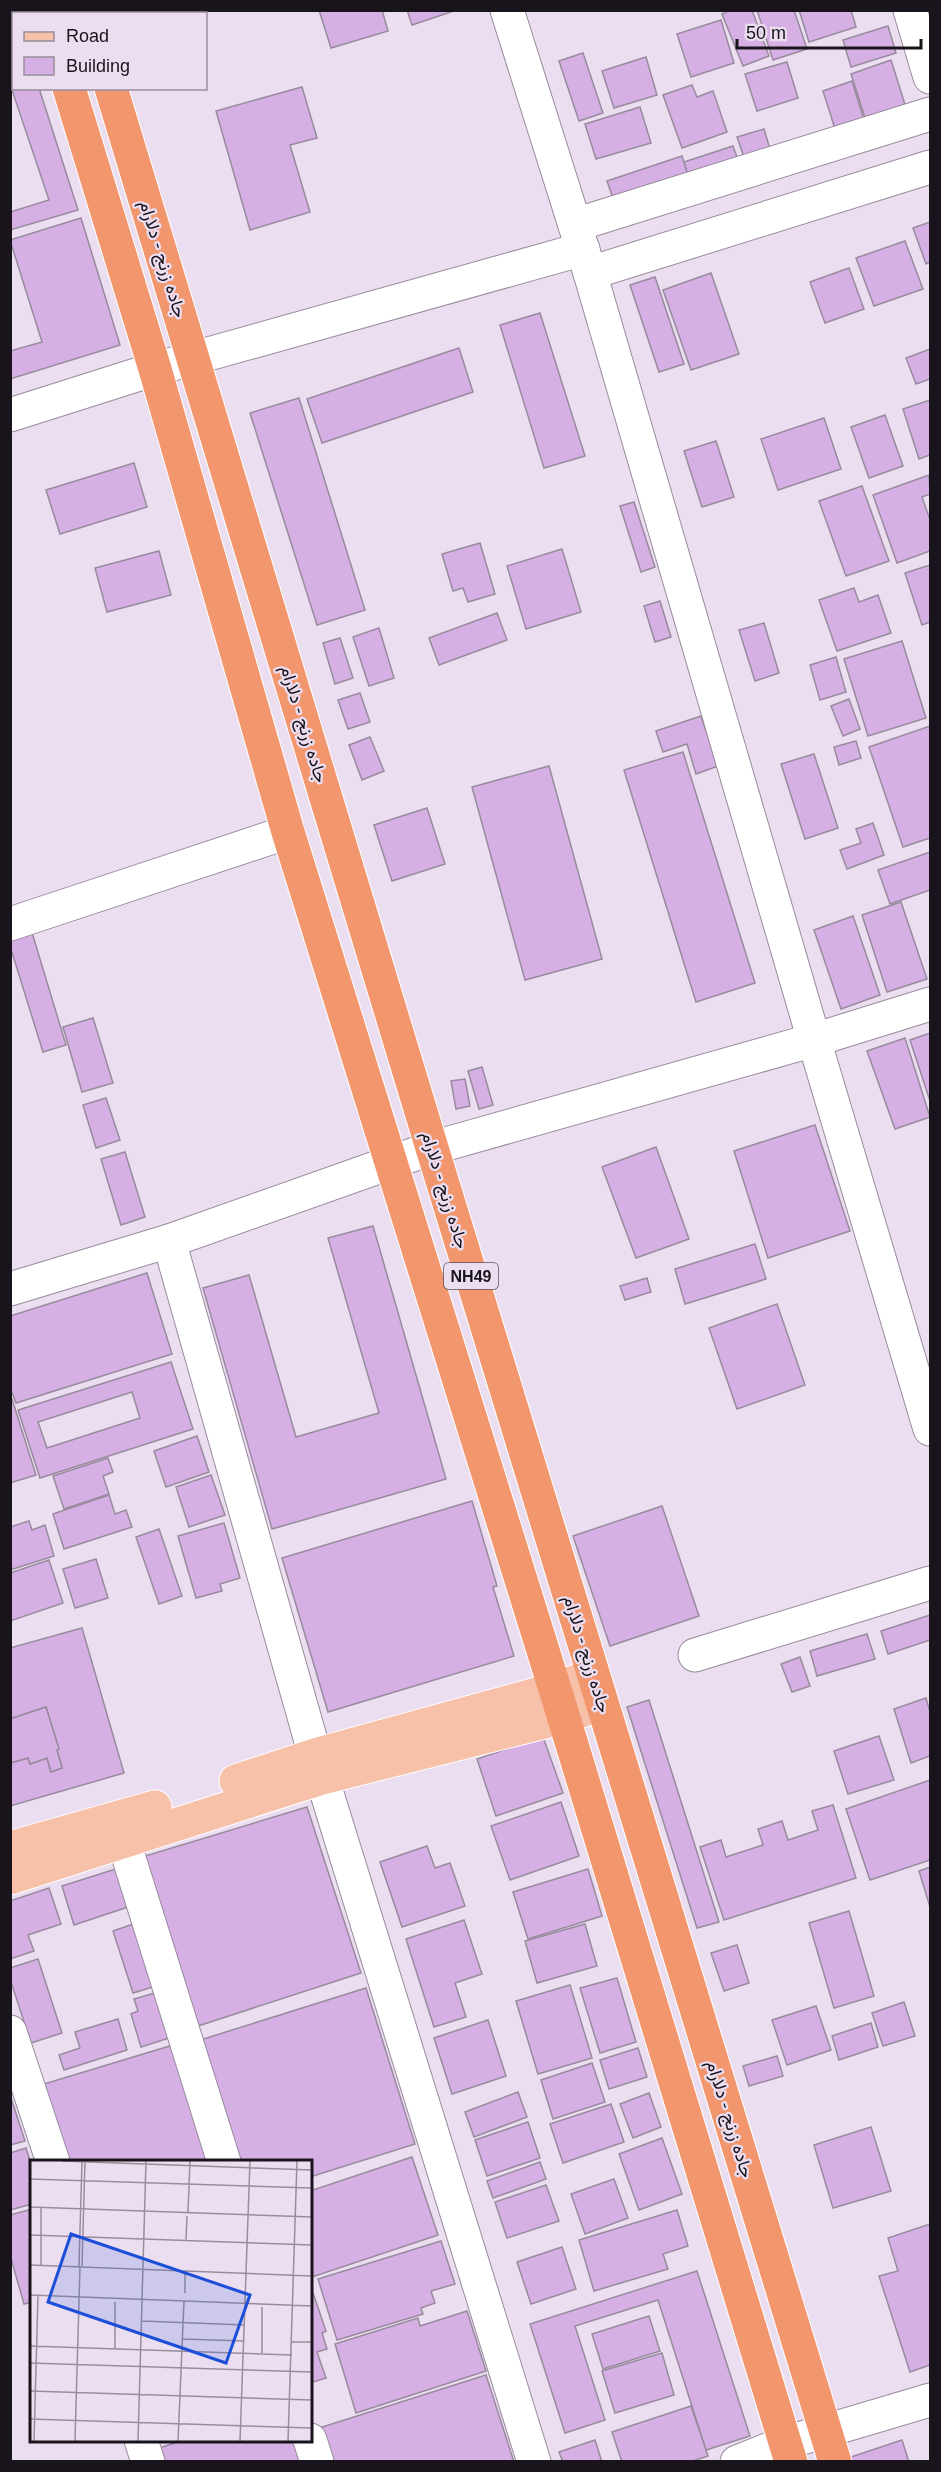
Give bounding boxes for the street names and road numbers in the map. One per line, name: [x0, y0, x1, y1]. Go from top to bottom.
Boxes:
street label: جاده زرنج - دلارام: [134, 198, 190, 321]
street label: جاده زرنج - دلارام: [275, 663, 331, 786]
street label: جاده زرنج - دلارام: [416, 1129, 472, 1252]
road number: NH49: [444, 1263, 498, 1289]
street label: جاده زرنج - دلارام: [558, 1593, 614, 1716]
street label: جاده زرنج - دلارام: [701, 2058, 757, 2181]

